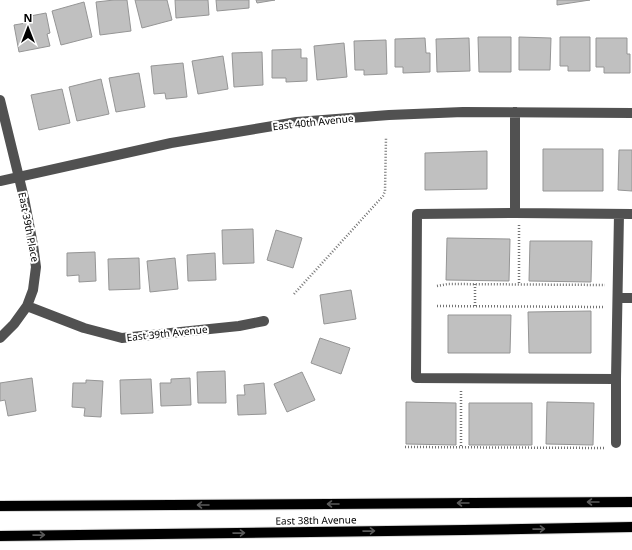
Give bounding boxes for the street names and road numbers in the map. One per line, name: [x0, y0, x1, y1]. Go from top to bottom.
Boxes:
street label: East 40th Avenue: [272, 111, 354, 133]
street label: East 39th Place: [15, 191, 43, 263]
street label: East 39th Avenue: [126, 322, 208, 344]
street label: East 38th Avenue: [275, 512, 357, 528]

